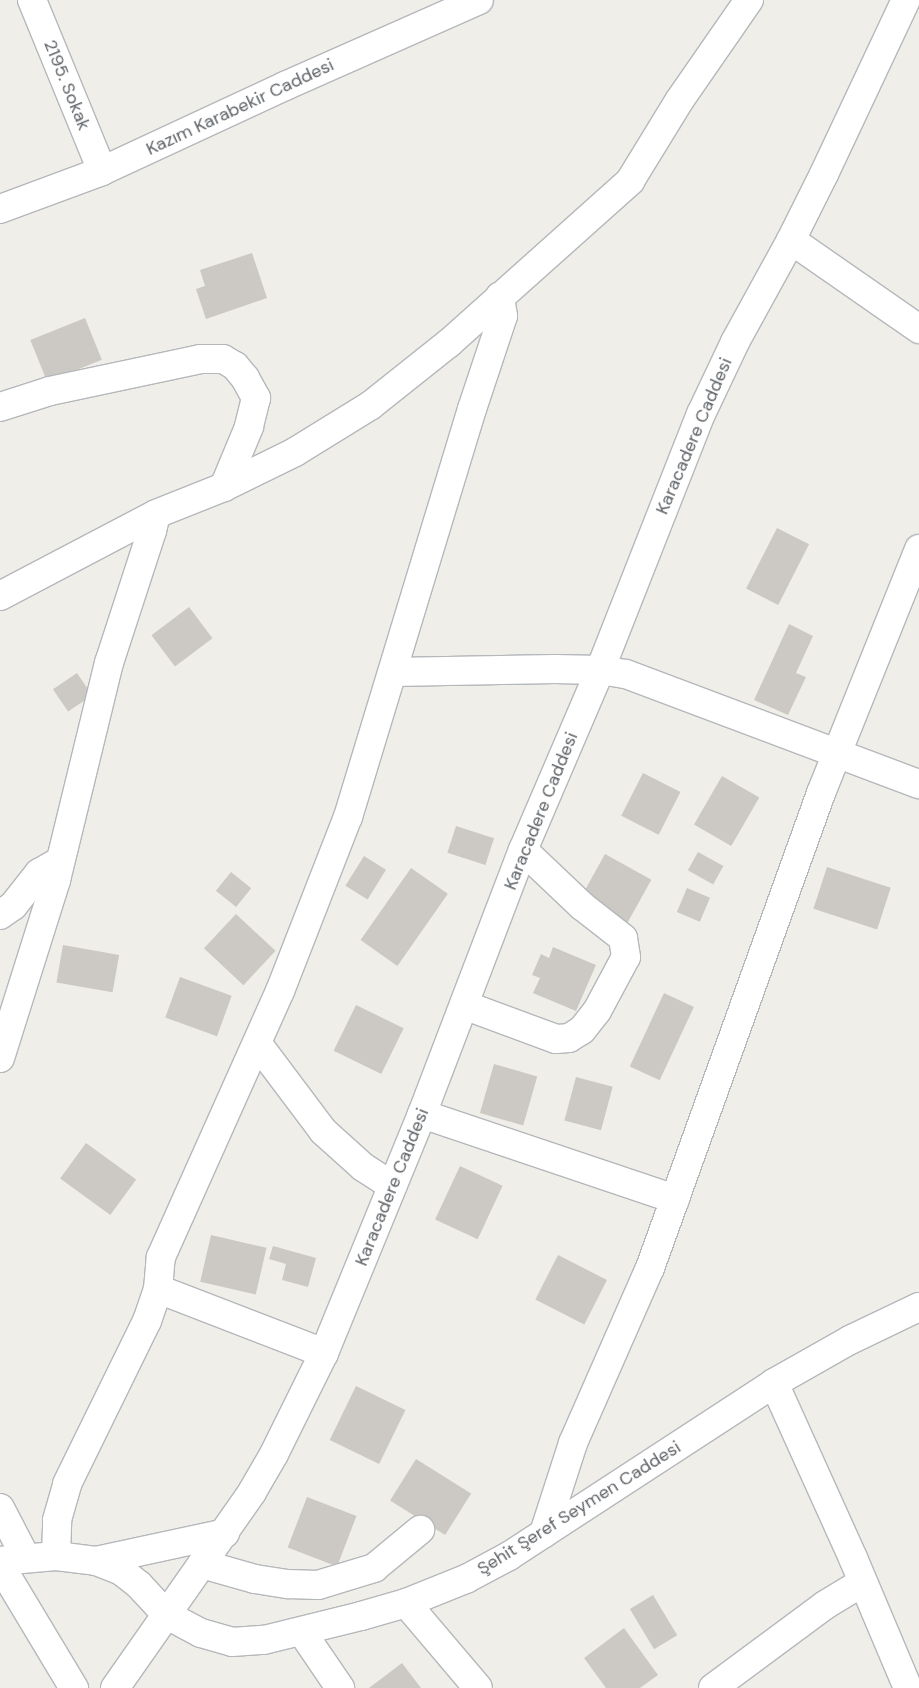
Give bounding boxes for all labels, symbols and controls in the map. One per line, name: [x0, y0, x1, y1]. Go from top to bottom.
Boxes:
street label: 2195. Sokak: [39, 37, 95, 133]
street label: Kazım Karabekir Caddesi: [143, 54, 337, 160]
street label: Karacadere Caddesi: [651, 354, 737, 518]
street label: Karacadere Caddesi: [499, 729, 583, 893]
street label: Karacadere Caddesi: [350, 1105, 434, 1269]
street label: Şehit Şeref Seymen Caddesi: [473, 1436, 685, 1580]

